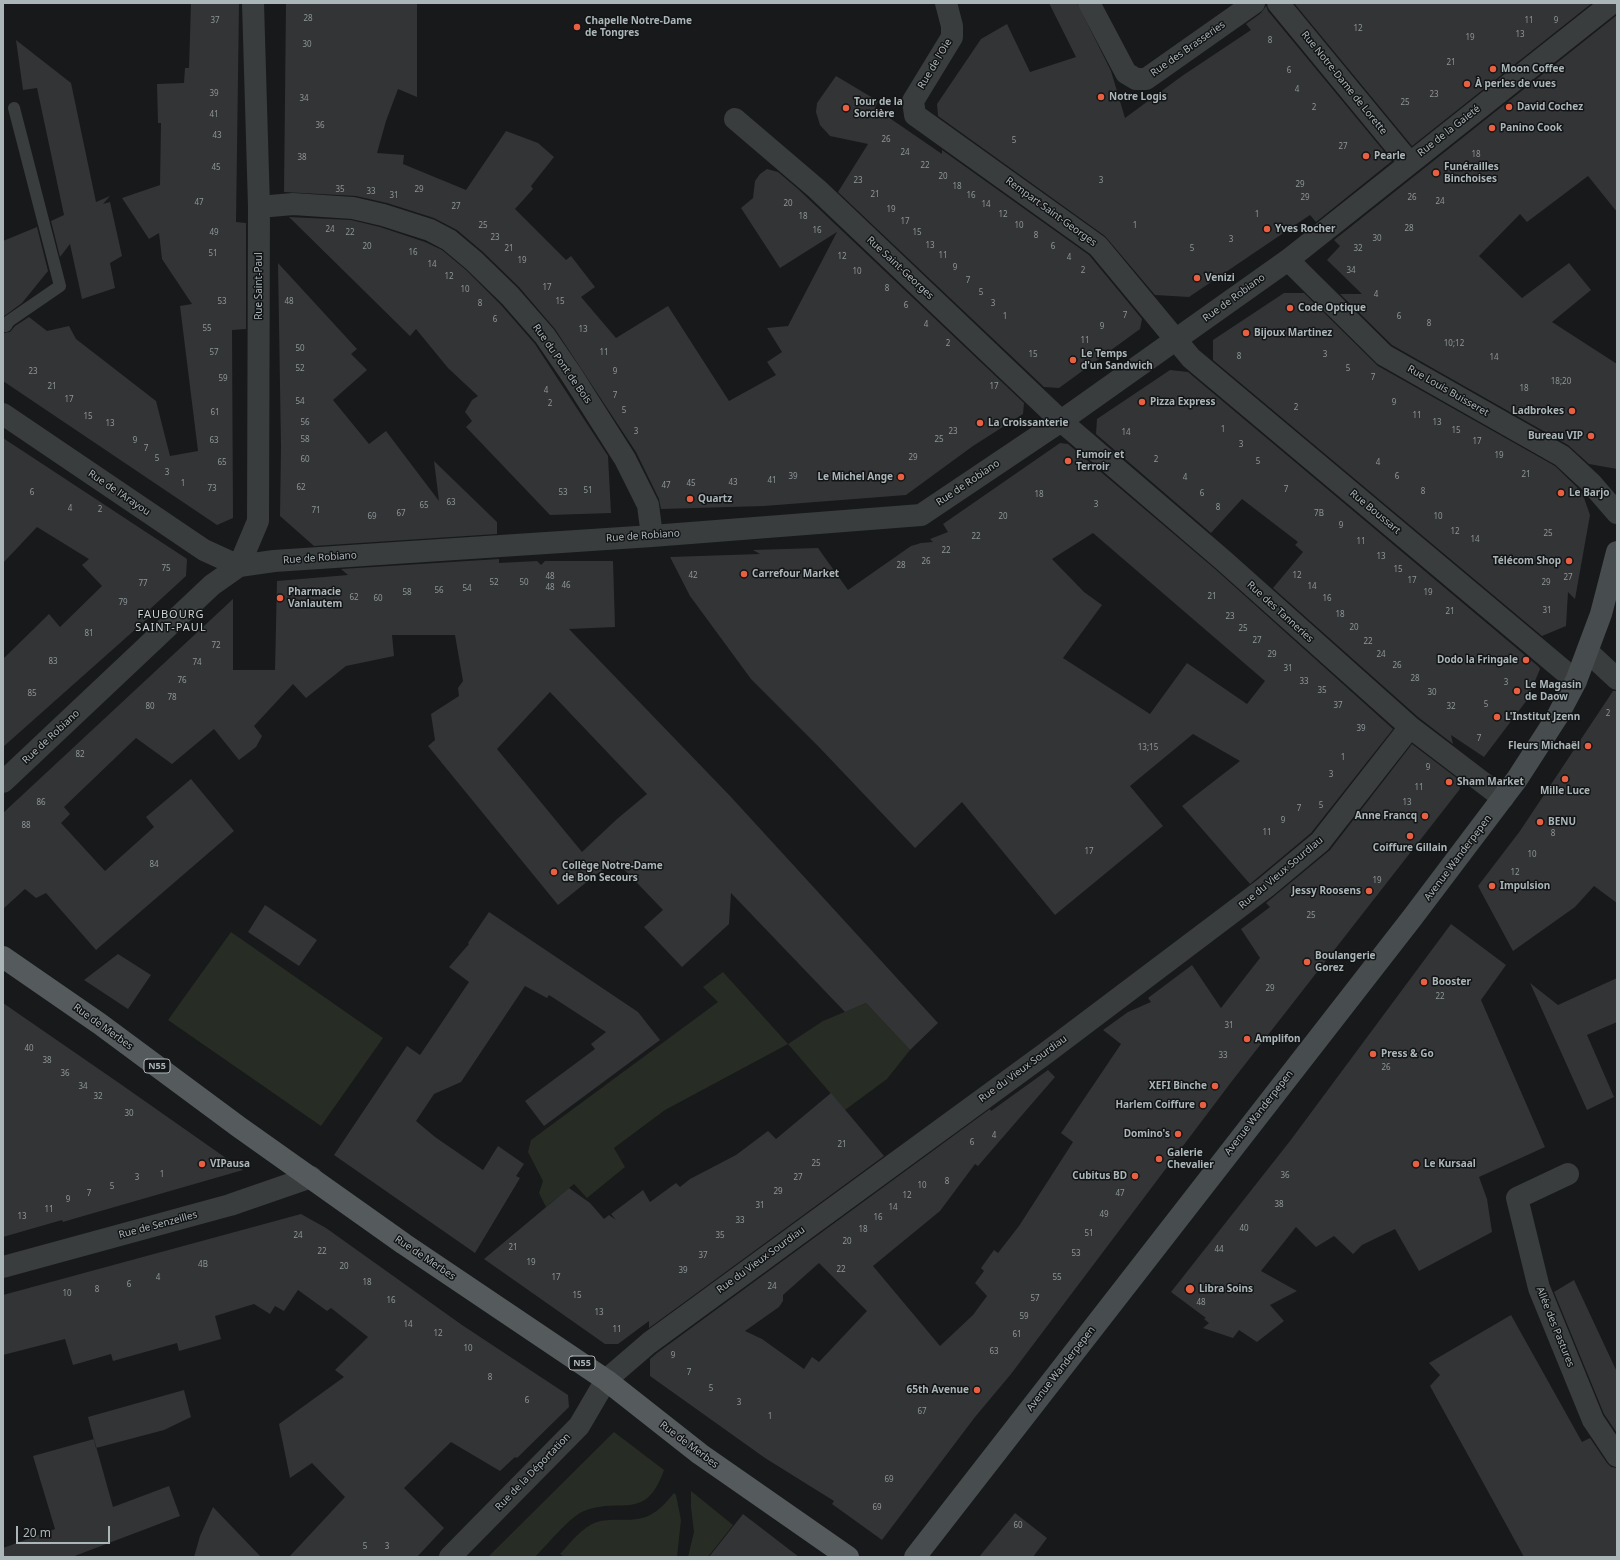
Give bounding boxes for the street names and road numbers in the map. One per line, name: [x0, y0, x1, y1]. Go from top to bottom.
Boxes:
street label: Rue des Brasseries: [1148, 19, 1228, 79]
street label: Rue Notre-Dame de Lorette: [1299, 29, 1389, 137]
street label: Rue de l'Oie: [915, 37, 955, 91]
street label: Rue de la Gaieté: [1415, 103, 1483, 159]
street label: Rempart Saint-Georges: [1003, 175, 1099, 249]
street label: Rue Saint-Georges: [864, 234, 936, 302]
street label: Rue Saint-Paul: [253, 252, 265, 320]
street label: Rue de Robiano: [1201, 271, 1267, 325]
street label: Rue du Pont de Bois: [530, 322, 594, 406]
street label: Rue Louis Buisseret: [1405, 363, 1491, 419]
street label: Rue de Robiano: [934, 457, 1002, 509]
street label: Rue de l'Arayou: [86, 468, 152, 518]
street label: Rue Boussart: [1347, 487, 1403, 537]
street label: Rue de Robiano: [606, 527, 680, 545]
street label: Rue de Robiano: [283, 549, 357, 567]
street label: Rue des Tanneries: [1244, 579, 1316, 645]
street label: Rue de Robiano: [20, 707, 82, 767]
street label: Avenue Wanderpepen: [1422, 813, 1494, 903]
street label: Rue du Vieux Sourdiau: [1237, 834, 1325, 912]
street label: Rue de Merbes: [71, 1001, 135, 1053]
street label: Rue du Vieux Sourdiau: [977, 1033, 1069, 1105]
road number: N55: [144, 1059, 170, 1073]
street label: Avenue Wanderpepen: [1222, 1068, 1296, 1158]
street label: Rue de Senzeilles: [117, 1209, 199, 1241]
street label: Rue du Vieux Sourdiau: [715, 1224, 807, 1296]
street label: Rue de Merbes: [392, 1233, 458, 1283]
street label: Allée des Pastures: [1533, 1285, 1577, 1369]
street label: Avenue Wanderpepen: [1024, 1324, 1098, 1414]
road number: N55: [569, 1356, 595, 1370]
street label: Rue de Merbes: [657, 1419, 721, 1471]
street label: Rue de la Déportation: [493, 1431, 573, 1513]

